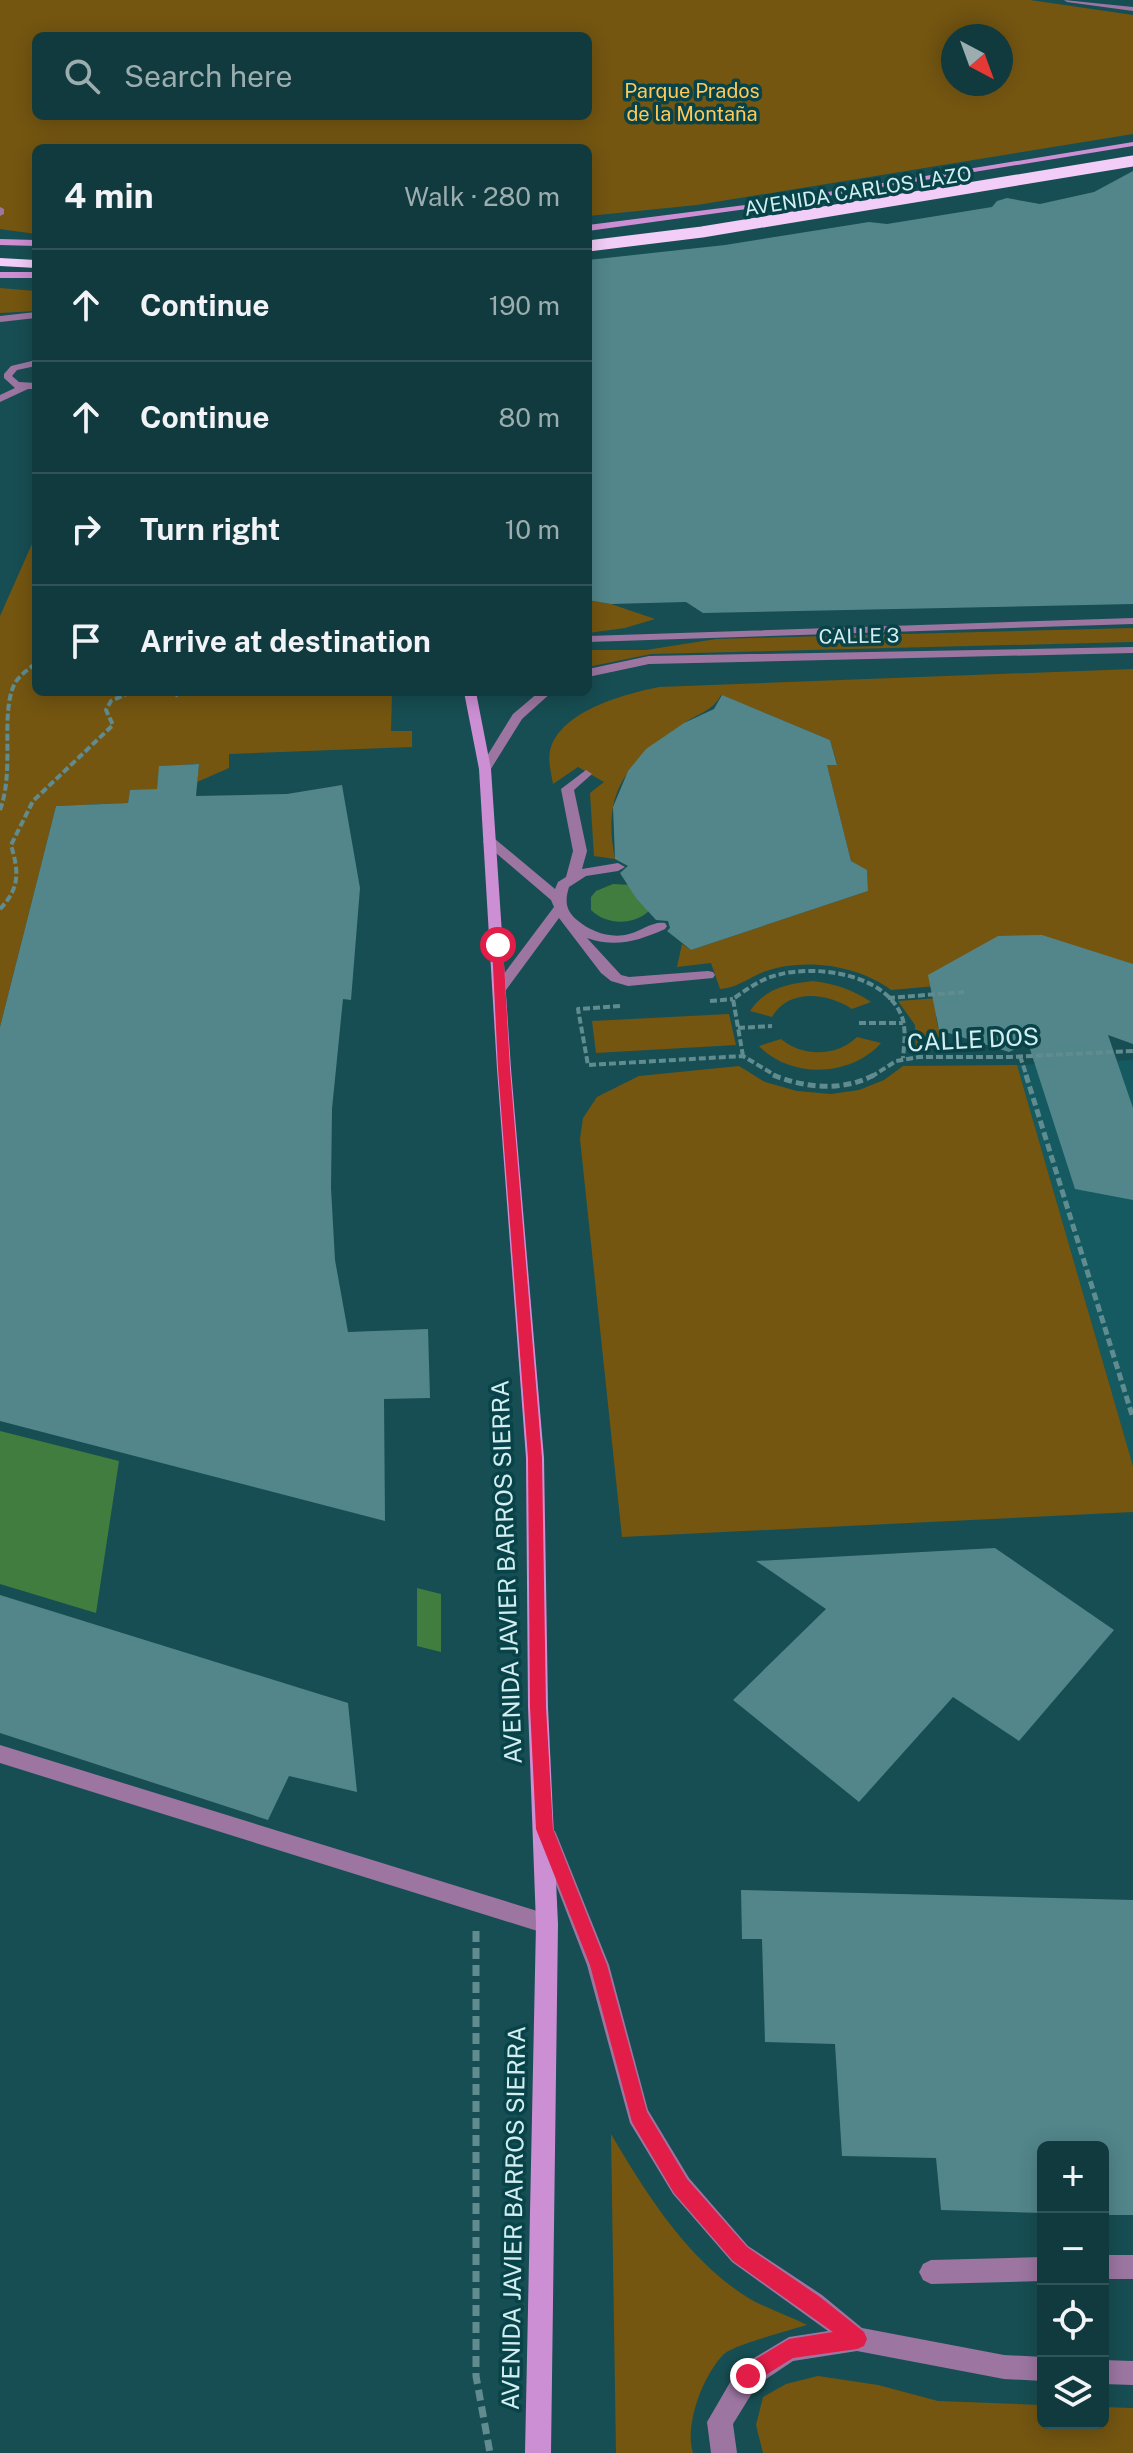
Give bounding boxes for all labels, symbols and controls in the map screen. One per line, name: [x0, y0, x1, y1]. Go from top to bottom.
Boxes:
north arrow: [941, 24, 1013, 96]
search box: [32, 32, 592, 120]
icon: search: [60, 54, 104, 98]
text: Search here: [124, 58, 292, 94]
park label: Parque Prados de la Montaña: [624, 79, 760, 126]
street label: AVENIDA CARLOS LAZO: [743, 161, 973, 221]
text: 4 min: [64, 176, 154, 216]
text: Walk · 280 m: [404, 181, 560, 212]
icon: ahead: [64, 283, 108, 327]
text: Continue: [140, 287, 270, 323]
text: 190 m: [489, 290, 560, 321]
icon: ahead: [64, 395, 108, 439]
text: Continue: [140, 399, 270, 435]
text: 80 m: [499, 402, 560, 433]
icon: right: [64, 507, 108, 551]
text: Turn right: [140, 511, 280, 547]
text: 10 m: [505, 514, 560, 545]
icon: arrive: [64, 619, 108, 663]
text: Arrive at destination: [140, 623, 431, 659]
street label: CALLE 3: [818, 623, 900, 649]
route start: [480, 927, 516, 963]
street label: CALLE DOS: [906, 1022, 1040, 1056]
street label: AVENIDA JAVIER BARROS SIERRA: [485, 1380, 527, 1765]
street label: AVENIDA JAVIER BARROS SIERRA: [496, 2026, 530, 2410]
map controls: [1037, 2141, 1109, 2429]
button: +: [1037, 2141, 1109, 2213]
button: −: [1037, 2213, 1109, 2285]
button: locate: [1037, 2285, 1109, 2357]
button: layers: [1037, 2357, 1109, 2429]
route end: [730, 2358, 766, 2394]

